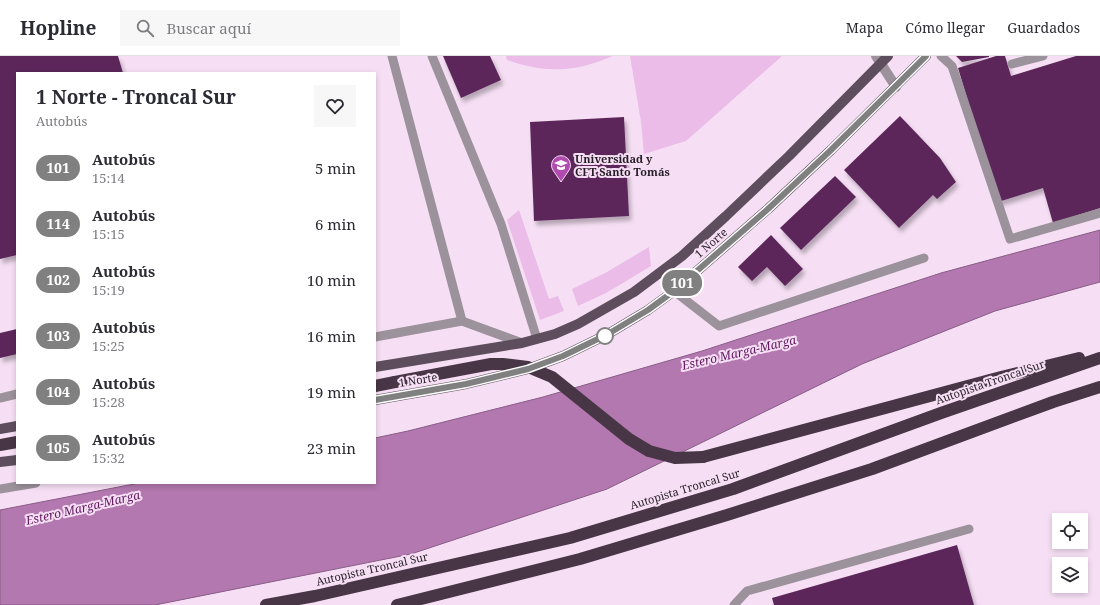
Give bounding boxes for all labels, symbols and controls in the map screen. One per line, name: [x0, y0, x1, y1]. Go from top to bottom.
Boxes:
search box: [120, 10, 400, 46]
text: Hopline: [20, 15, 96, 41]
icon: search: [134, 17, 156, 39]
text: Buscar aquí: [166, 18, 251, 38]
text: Mapa: [846, 18, 883, 37]
text: Cómo llegar: [905, 18, 985, 37]
text: Guardados: [1007, 18, 1080, 37]
text: 1 Norte - Troncal Sur: [36, 84, 236, 110]
button: heart: [314, 85, 356, 127]
text: Autobús: [36, 112, 87, 130]
text: Autobús: [92, 149, 155, 169]
place label: Universidad y CFT Santo Tomás: [575, 151, 670, 179]
school or university icon: Universidad y CFT Santo Tomás: [550, 154, 572, 182]
text: 101: [46, 158, 70, 177]
text: 5 min: [315, 158, 356, 178]
text: 15:14: [92, 169, 125, 187]
text: Autobús: [92, 205, 155, 225]
text: 114: [46, 214, 70, 233]
text: 6 min: [315, 214, 356, 234]
street label: 1 Norte: [691, 224, 730, 261]
text: 15:15: [92, 225, 125, 243]
text: Autobús: [92, 261, 155, 281]
text: 102: [46, 270, 70, 289]
text: 10 min: [307, 270, 356, 290]
line badge: 101: [659, 270, 705, 296]
text: 101: [670, 273, 694, 292]
text: 15:19: [92, 281, 125, 299]
text: Autobús: [92, 317, 155, 337]
text: 103: [46, 326, 70, 345]
text: 16 min: [307, 326, 356, 346]
unlabelled marker: [596, 327, 614, 345]
water label: Estero Marga-Marga: [679, 331, 798, 374]
text: 15:25: [92, 337, 125, 355]
street label: Autopista Troncal Sur: [933, 356, 1047, 407]
street label: 1 Norte: [398, 369, 438, 390]
text: Autobús: [92, 373, 155, 393]
text: 104: [46, 382, 70, 401]
text: 19 min: [307, 382, 356, 402]
text: 15:28: [92, 393, 125, 411]
text: Autobús: [92, 429, 155, 449]
text: 105: [46, 438, 70, 457]
text: 23 min: [307, 438, 356, 458]
text: 15:32: [92, 449, 125, 467]
street label: Autopista Troncal Sur: [628, 464, 742, 512]
water label: Estero Marga-Marga: [23, 486, 142, 529]
map controls: [1052, 513, 1088, 593]
button: locate: [1052, 513, 1088, 549]
street label: Autopista Troncal Sur: [315, 548, 430, 589]
button: layers: [1052, 557, 1088, 593]

